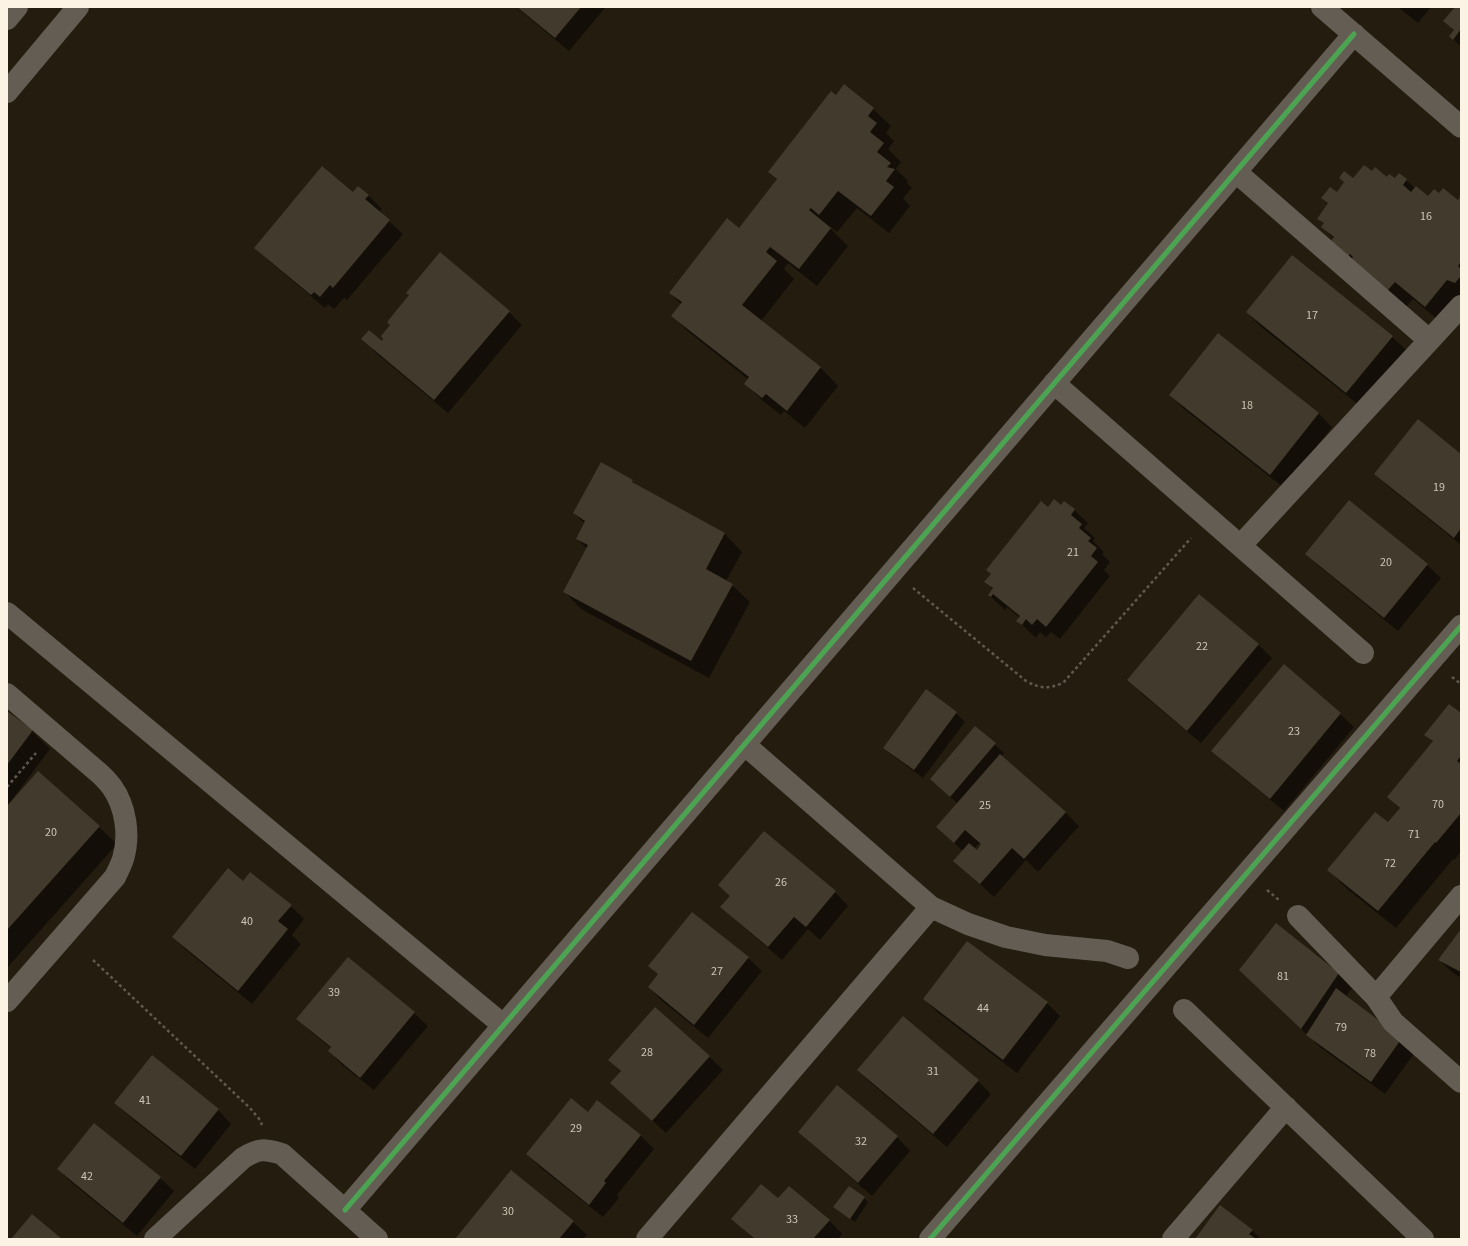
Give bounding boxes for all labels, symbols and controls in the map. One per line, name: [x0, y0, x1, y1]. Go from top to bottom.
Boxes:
house number: 16: [1420, 210, 1432, 224]
house number: 17: [1306, 309, 1318, 323]
house number: 18: [1241, 399, 1253, 413]
house number: 19: [1433, 481, 1445, 495]
house number: 21: [1067, 546, 1079, 560]
house number: 20: [1380, 556, 1392, 570]
house number: 22: [1196, 640, 1208, 654]
house number: 23: [1288, 725, 1300, 739]
house number: 70: [1432, 798, 1444, 812]
house number: 25: [979, 799, 991, 813]
house number: 20: [45, 826, 57, 840]
house number: 71: [1408, 828, 1420, 842]
house number: 72: [1384, 857, 1396, 871]
house number: 26: [775, 876, 787, 890]
house number: 40: [241, 915, 253, 929]
house number: 27: [711, 965, 723, 979]
house number: 81: [1277, 970, 1289, 984]
house number: 39: [328, 986, 340, 1000]
house number: 44: [977, 1002, 989, 1016]
house number: 79: [1335, 1021, 1347, 1035]
house number: 28: [641, 1046, 653, 1060]
house number: 78: [1364, 1047, 1376, 1061]
house number: 31: [927, 1065, 939, 1079]
house number: 41: [139, 1094, 151, 1108]
house number: 29: [570, 1122, 582, 1136]
house number: 32: [855, 1135, 867, 1149]
house number: 42: [81, 1170, 93, 1184]
house number: 30: [502, 1205, 514, 1219]
house number: 33: [786, 1213, 798, 1227]

